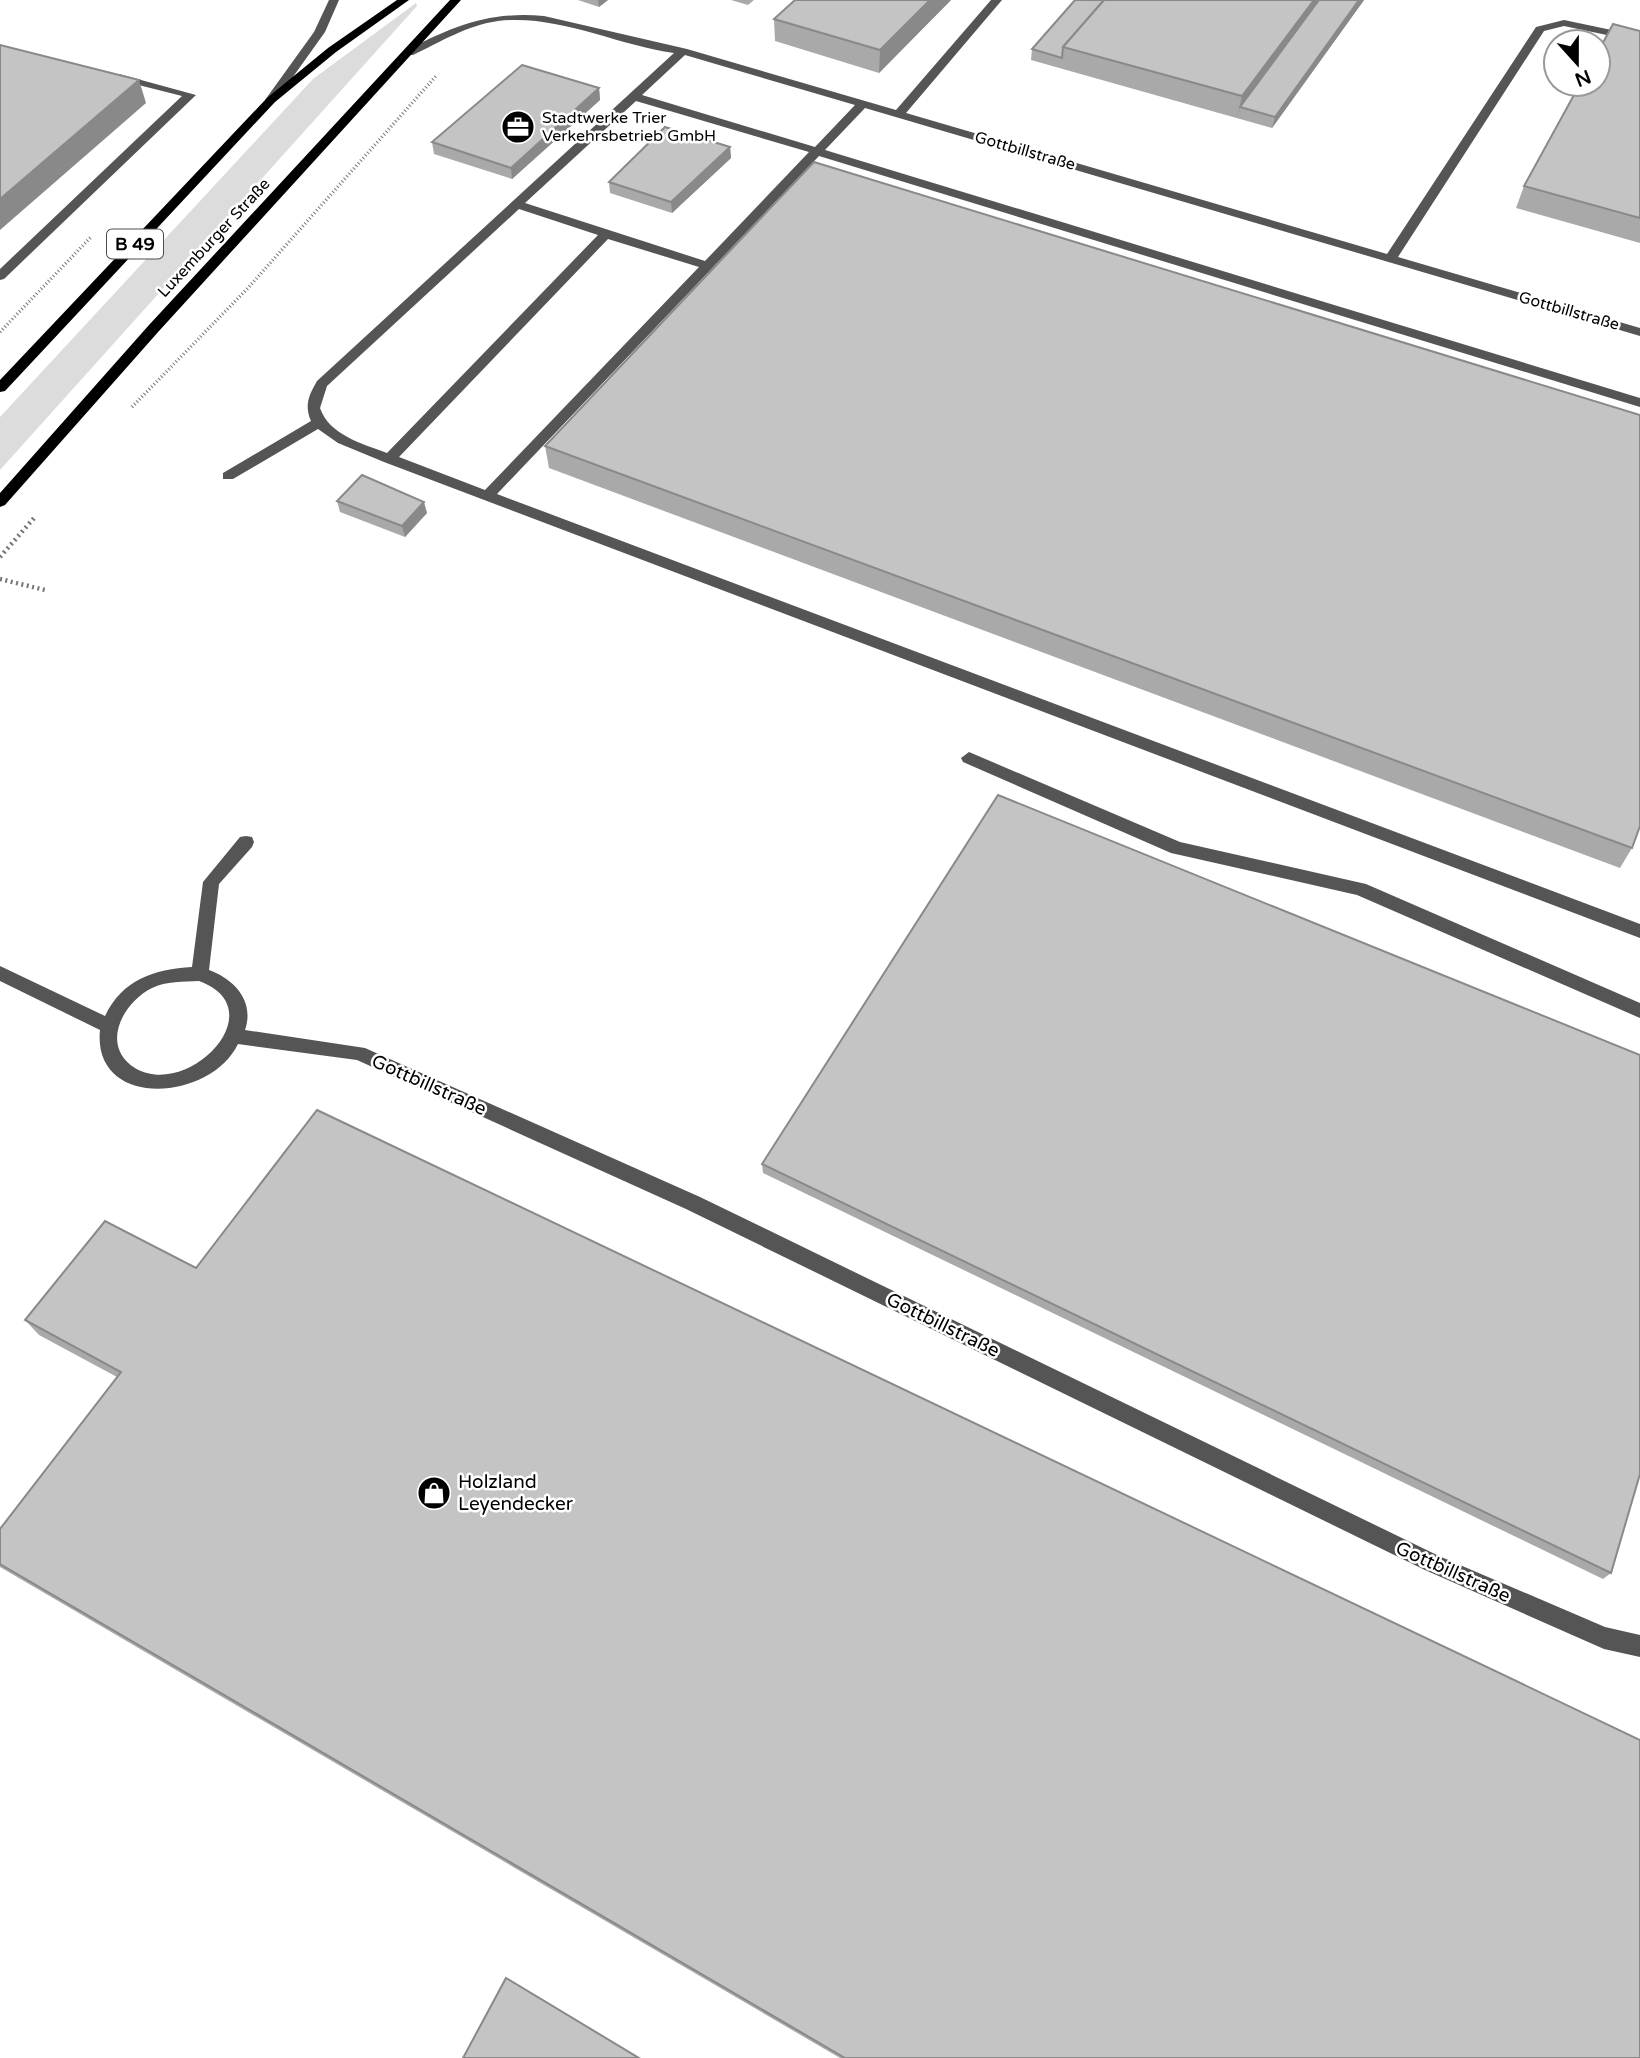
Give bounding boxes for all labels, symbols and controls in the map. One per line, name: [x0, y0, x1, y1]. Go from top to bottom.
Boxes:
north arrow: [1542, 28, 1612, 98]
text: N: [1572, 65, 1594, 91]
office icon: Stadtwerke Trier Verkehrsbetrieb GmbH: [499, 108, 537, 146]
place label: Stadtwerke Trier Verkehrsbetrieb GmbH: [542, 108, 716, 146]
street label: Gottbillstraße: [972, 127, 1078, 175]
street label: Luxemburger Straße: [154, 174, 274, 302]
road number: B 49: [107, 230, 163, 258]
street label: Gottbillstraße: [1516, 287, 1622, 335]
street label: Gottbillstraße: [368, 1050, 490, 1120]
street label: Gottbillstraße: [883, 1288, 1003, 1362]
place label: Holzland Leyendecker: [458, 1471, 574, 1515]
shop icon: Holzland Leyendecker: [415, 1474, 453, 1512]
street label: Gottbillstraße: [1392, 1537, 1514, 1607]

